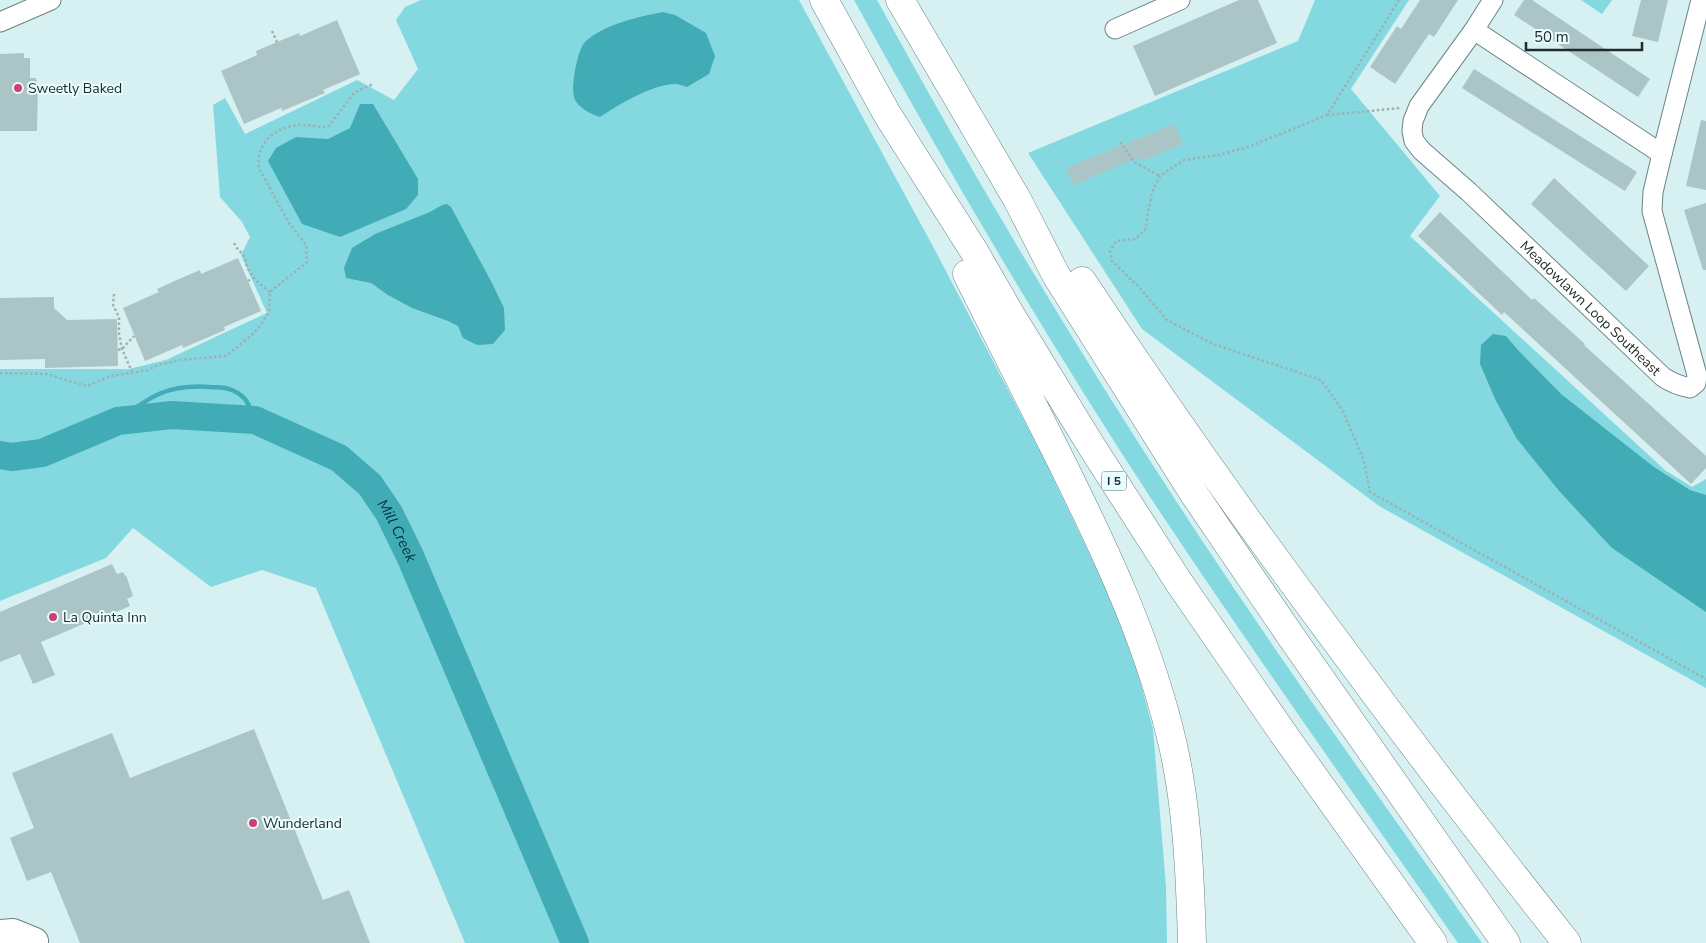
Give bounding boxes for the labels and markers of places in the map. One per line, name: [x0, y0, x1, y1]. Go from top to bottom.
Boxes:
place label: Sweetly Baked: [28, 79, 122, 98]
marker: Sweetly Baked: [12, 82, 24, 94]
place label: La Quinta Inn: [63, 608, 147, 627]
marker: La Quinta Inn: [47, 611, 59, 623]
place label: Wunderland: [263, 814, 342, 833]
marker: Wunderland: [247, 817, 259, 829]

